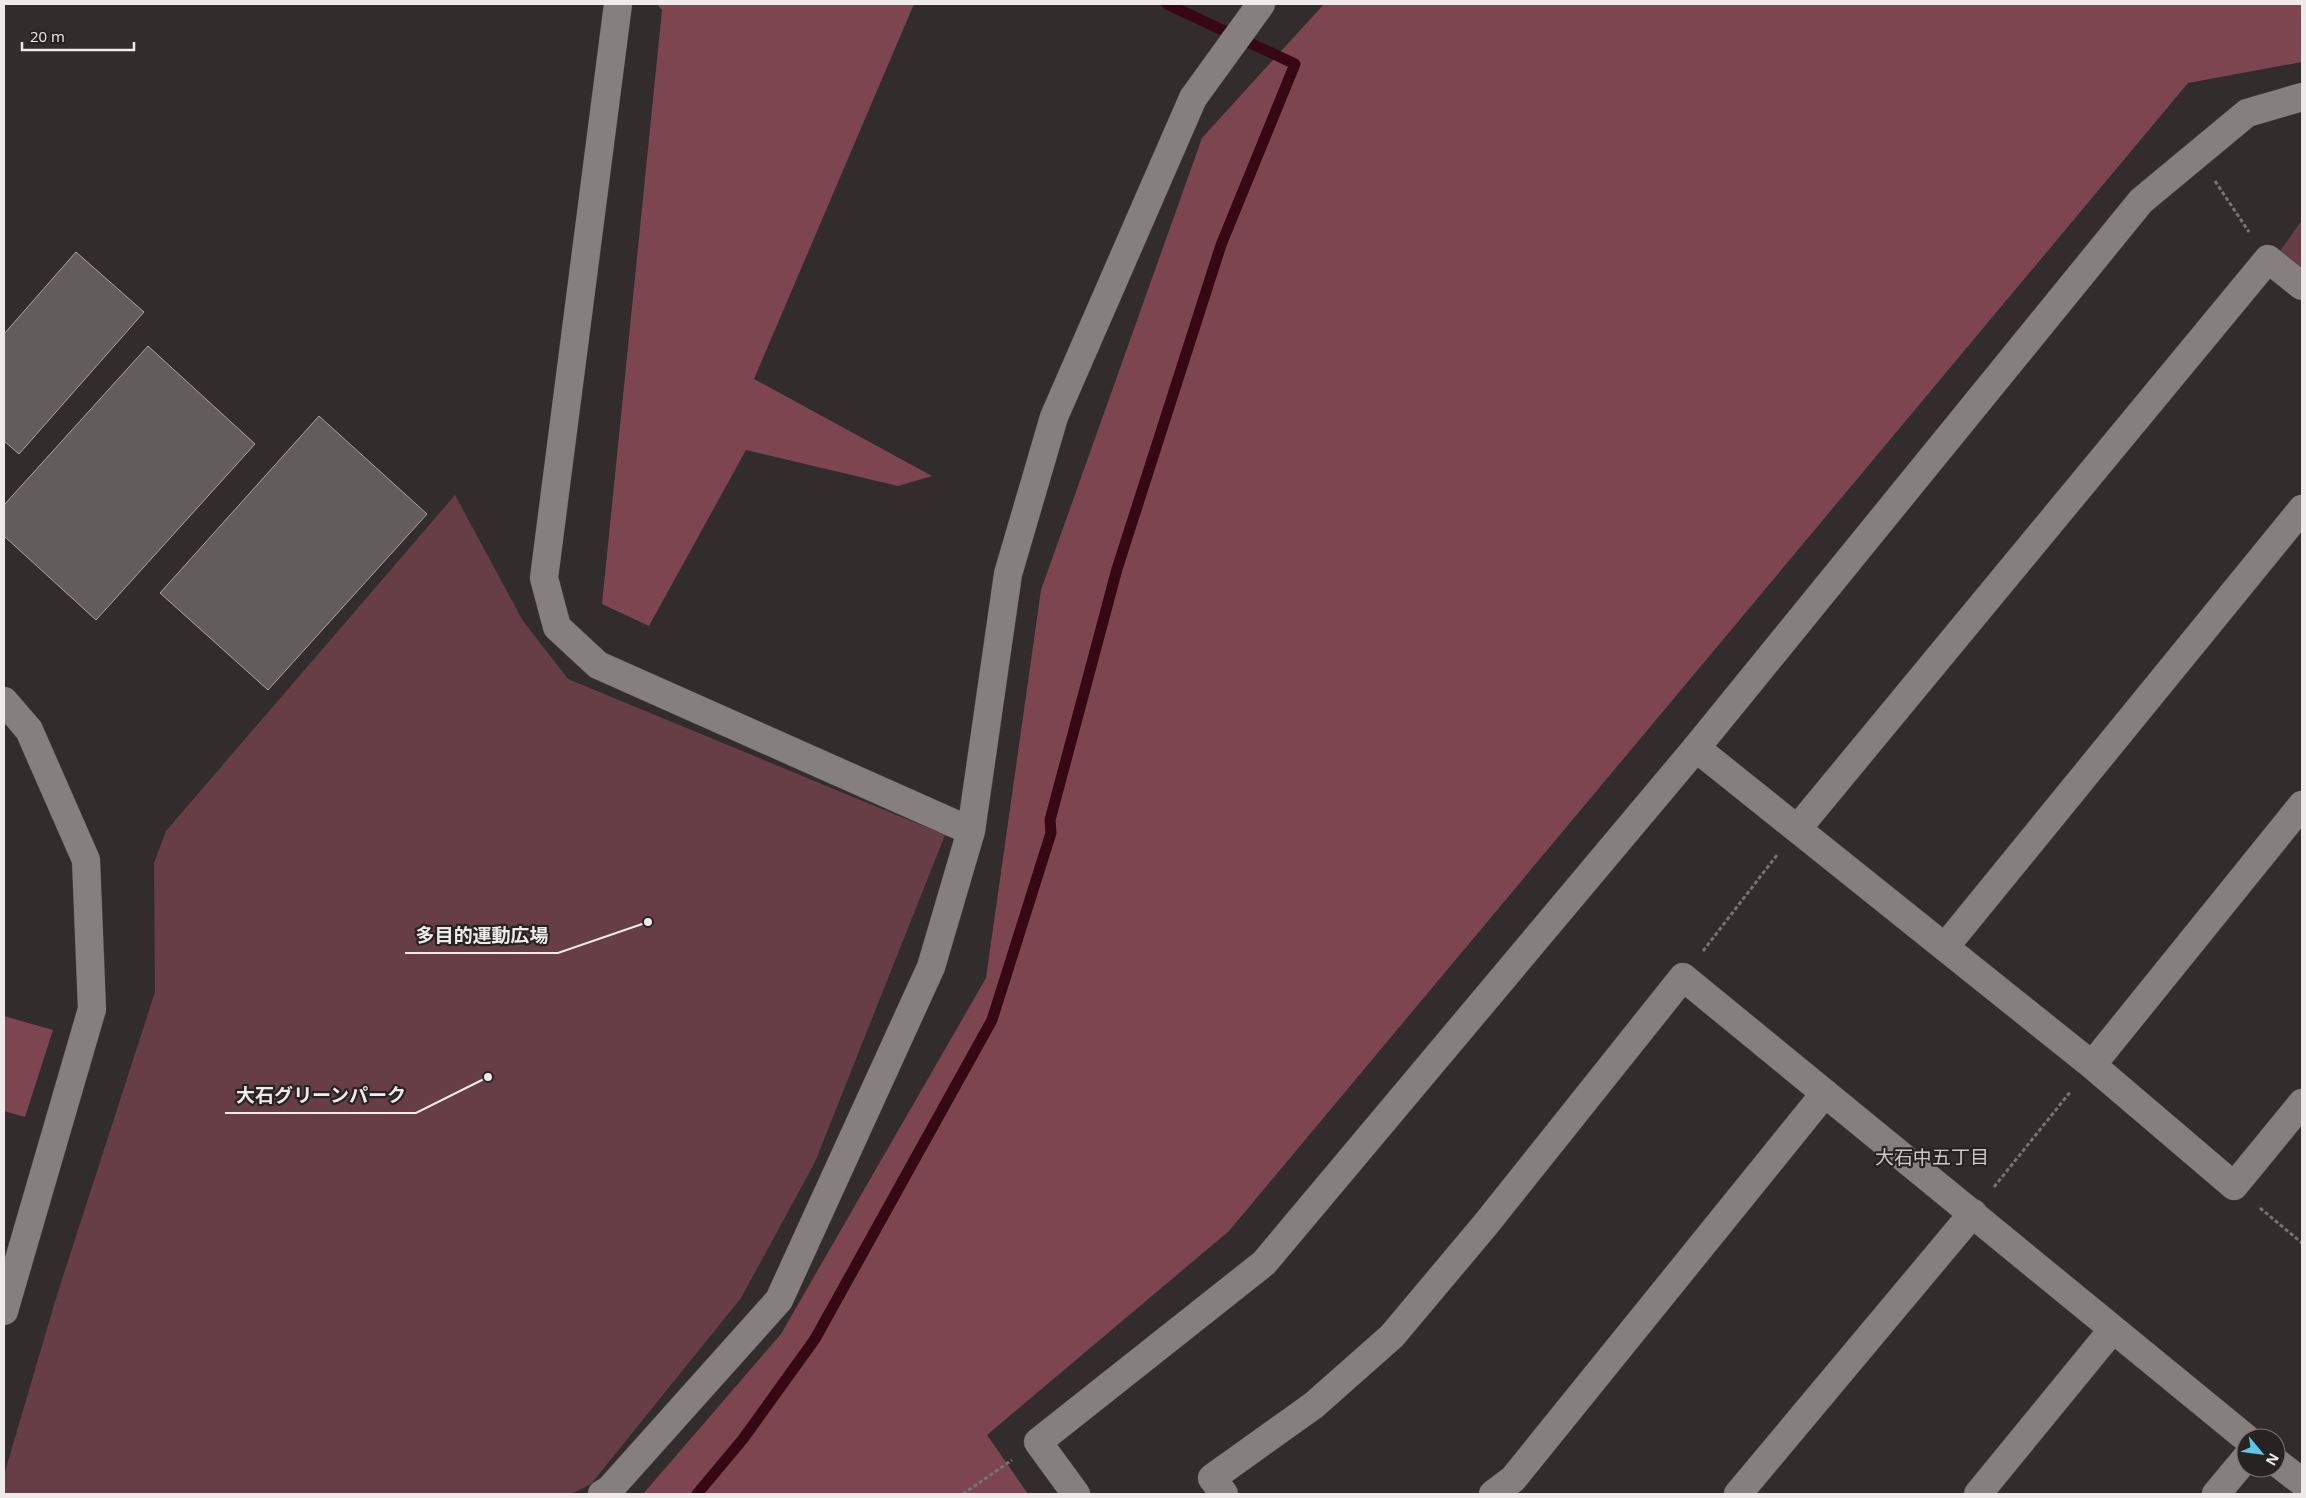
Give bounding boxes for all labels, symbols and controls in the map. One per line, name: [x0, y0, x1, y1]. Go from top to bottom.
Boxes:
scale bar: [22, 20, 135, 52]
text: 20 m: [30, 26, 65, 46]
callout: 多目的運動広場: [405, 919, 558, 953]
text: 多目的運動広場: [415, 922, 549, 948]
callout: 大石グリーンパーク: [225, 1079, 416, 1113]
text: 大石グリーンパーク: [236, 1082, 406, 1108]
district label: 大石中五丁目: [1875, 1144, 1989, 1170]
north arrow: [2236, 1428, 2286, 1478]
text: N: [2262, 1450, 2284, 1469]

